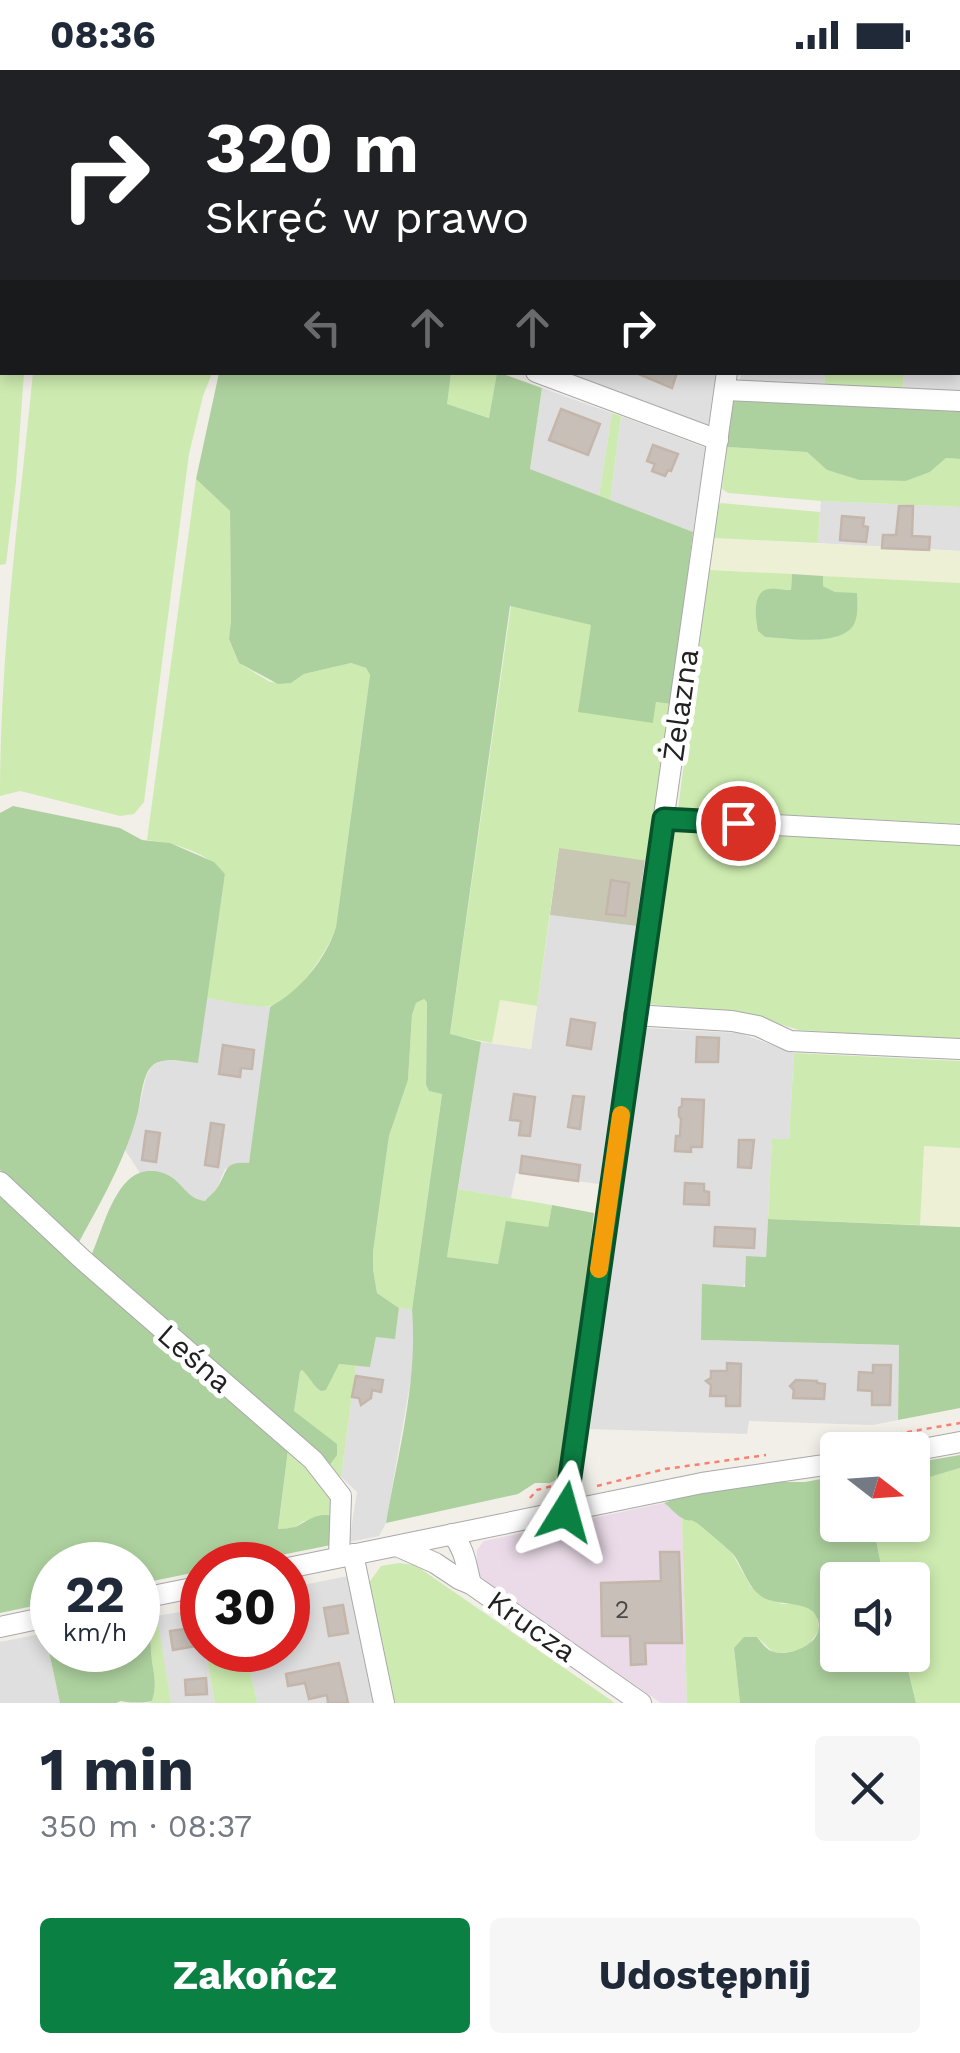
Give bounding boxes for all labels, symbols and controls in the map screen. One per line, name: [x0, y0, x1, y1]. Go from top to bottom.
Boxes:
text: 08:36: [50, 13, 156, 57]
text: 320 m: [205, 107, 419, 189]
icon: right: [40, 110, 170, 240]
text: Skręć w prawo: [205, 191, 529, 244]
icon: left: [295, 300, 350, 355]
icon: ahead: [400, 300, 455, 355]
icon: ahead: [505, 300, 560, 355]
icon: right: [610, 300, 665, 355]
street label: Żelazna: [655, 646, 705, 764]
pin: [696, 781, 781, 866]
icon: arrive: [711, 796, 766, 851]
street label: Leśna: [151, 1317, 239, 1399]
north arrow: [820, 1432, 930, 1542]
map controls: [820, 1432, 930, 1672]
position arrow: [513, 1460, 617, 1564]
speed limit sign: 30: [180, 1542, 310, 1672]
button: sound: [820, 1562, 930, 1672]
text: 22: [65, 1565, 125, 1624]
street label: Krucza: [481, 1583, 583, 1669]
house number: 2: [615, 1595, 629, 1624]
text: km/h: [63, 1618, 127, 1647]
text: 1 min: [40, 1734, 194, 1805]
button: close: [815, 1736, 920, 1841]
text: 350 m · 08:37: [40, 1807, 252, 1845]
button: Zakończ: [40, 1918, 470, 2033]
button: Udostępnij: [490, 1918, 920, 2033]

